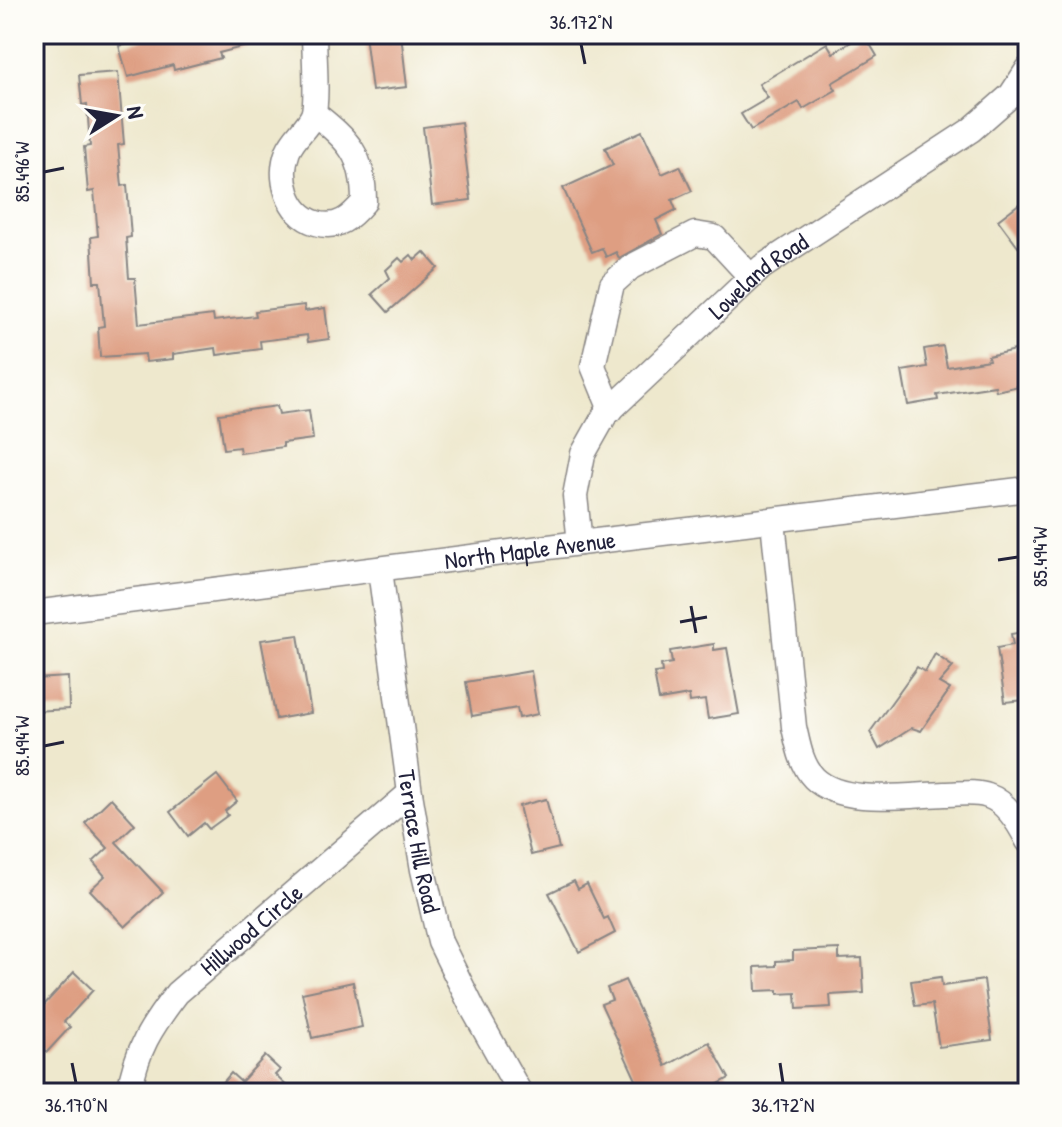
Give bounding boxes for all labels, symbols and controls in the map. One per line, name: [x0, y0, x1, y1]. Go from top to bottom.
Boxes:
text: 36.172°N: [549, 8, 613, 35]
north arrow: [76, 76, 156, 156]
text: N: [120, 104, 152, 121]
text: 85.496°W: [8, 141, 35, 203]
street label: Loweland Road: [701, 225, 814, 326]
street label: North Maple Avenue: [443, 523, 618, 576]
text: 85.494°W: [1026, 526, 1053, 587]
text: 85.494°W: [8, 715, 35, 776]
street label: Terrace Hill Road: [391, 768, 449, 916]
street label: Hillwood Circle: [193, 876, 309, 982]
text: 36.170°N: [45, 1091, 107, 1118]
text: 36.172°N: [751, 1091, 815, 1118]

